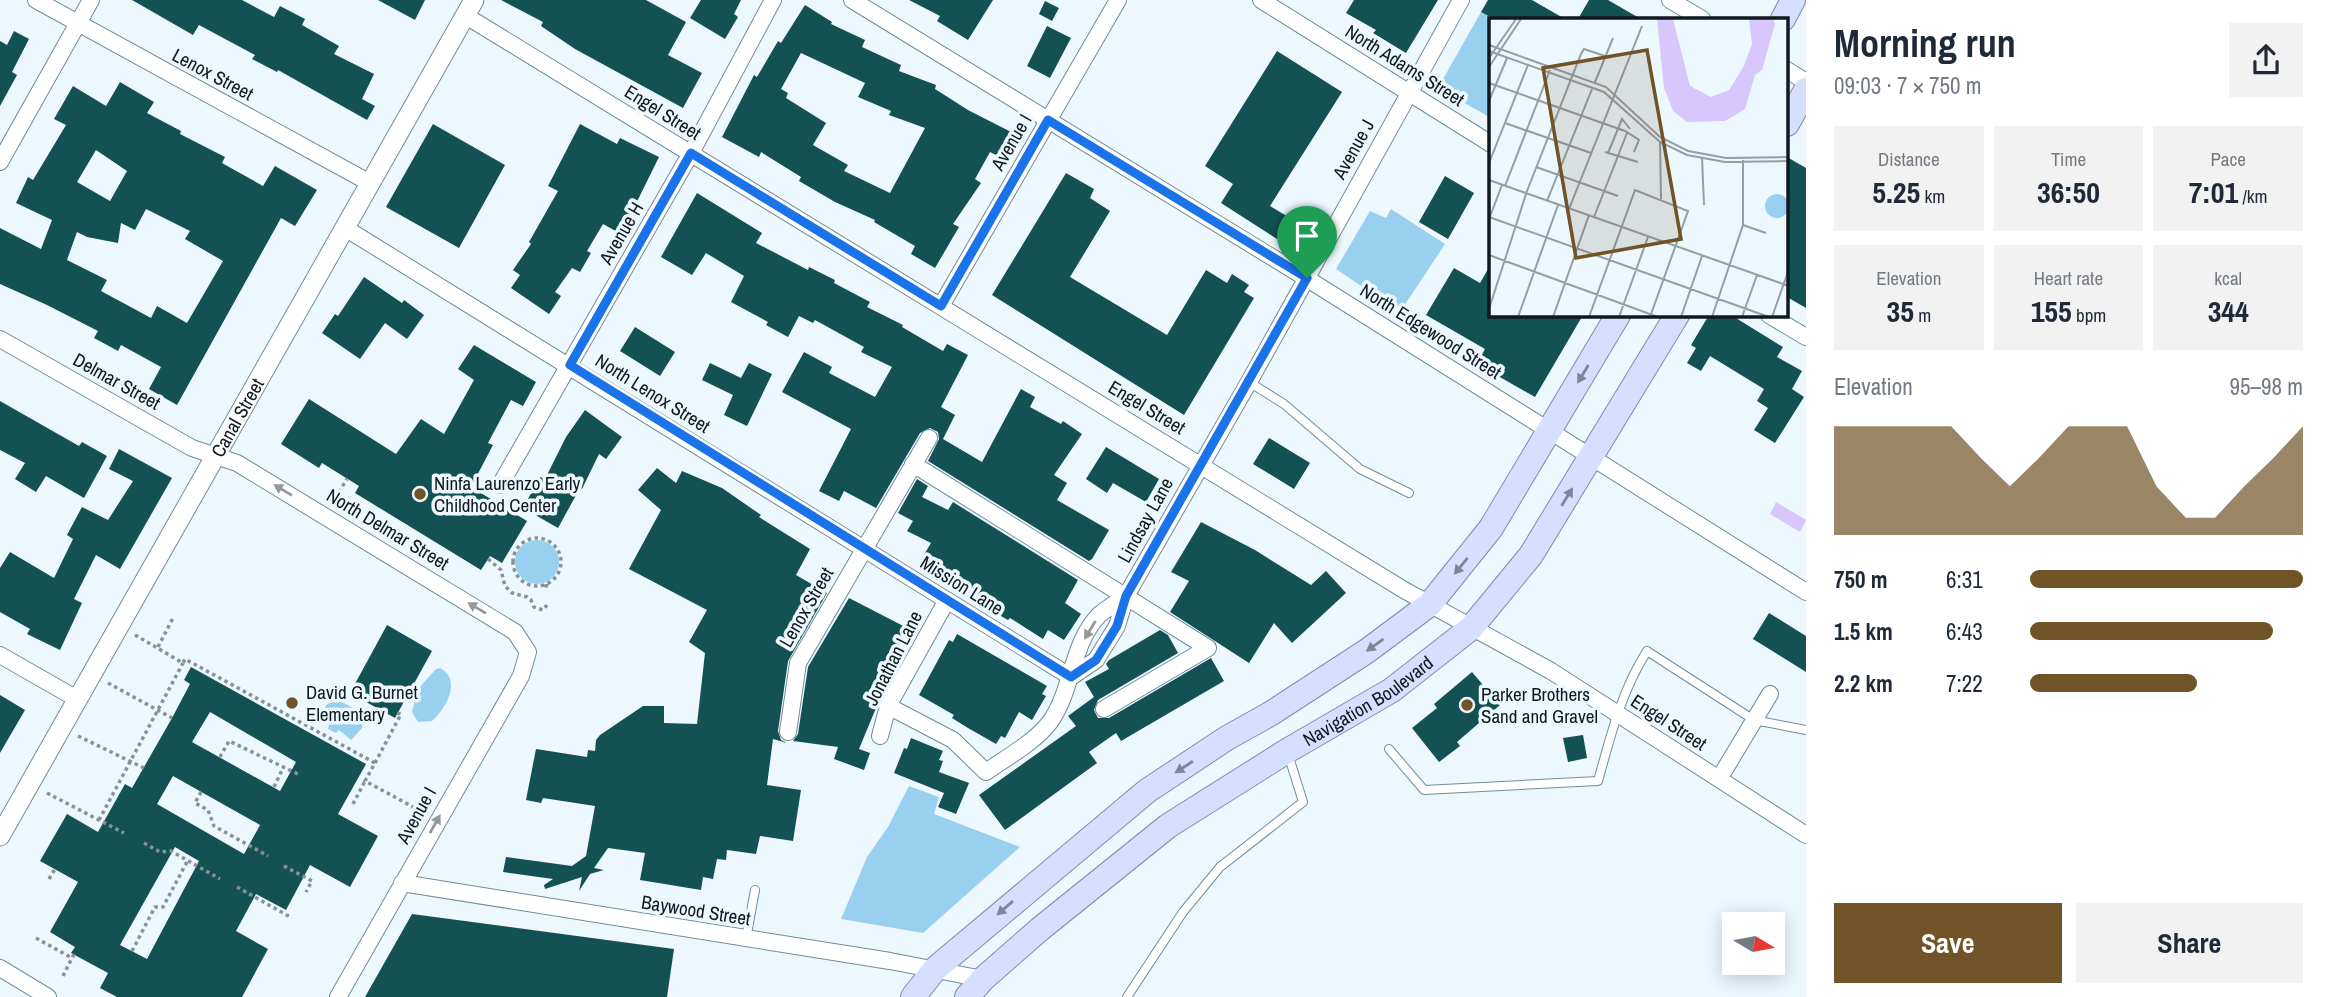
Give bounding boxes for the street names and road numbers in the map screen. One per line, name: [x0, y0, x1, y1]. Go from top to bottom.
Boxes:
street label: North Adams Street: [1340, 18, 1470, 112]
street label: Lenox Street: [168, 42, 259, 107]
street label: Engel Street: [620, 78, 707, 146]
street label: Avenue I: [984, 109, 1038, 176]
street label: Avenue J: [1325, 114, 1380, 184]
street label: Avenue H: [592, 197, 649, 270]
street label: North Edgewood Street: [1355, 277, 1507, 385]
street label: Delmar Street: [69, 346, 166, 416]
street label: North Lenox Street: [591, 347, 716, 439]
street label: Canal Street: [205, 373, 270, 462]
street label: Engel Street: [1104, 374, 1191, 441]
street label: Lindsay Lane: [1111, 473, 1179, 567]
street label: North Delmar Street: [322, 482, 455, 576]
street label: Mission Lane: [915, 549, 1009, 621]
street label: Lenox Street: [773, 562, 840, 652]
street label: Jonathan Lane: [858, 606, 928, 710]
street label: Navigation Boulevard: [1298, 650, 1438, 752]
street label: Engel Street: [1626, 688, 1713, 757]
street label: Avenue I: [389, 782, 442, 849]
street label: Baywood Street: [640, 889, 753, 932]

